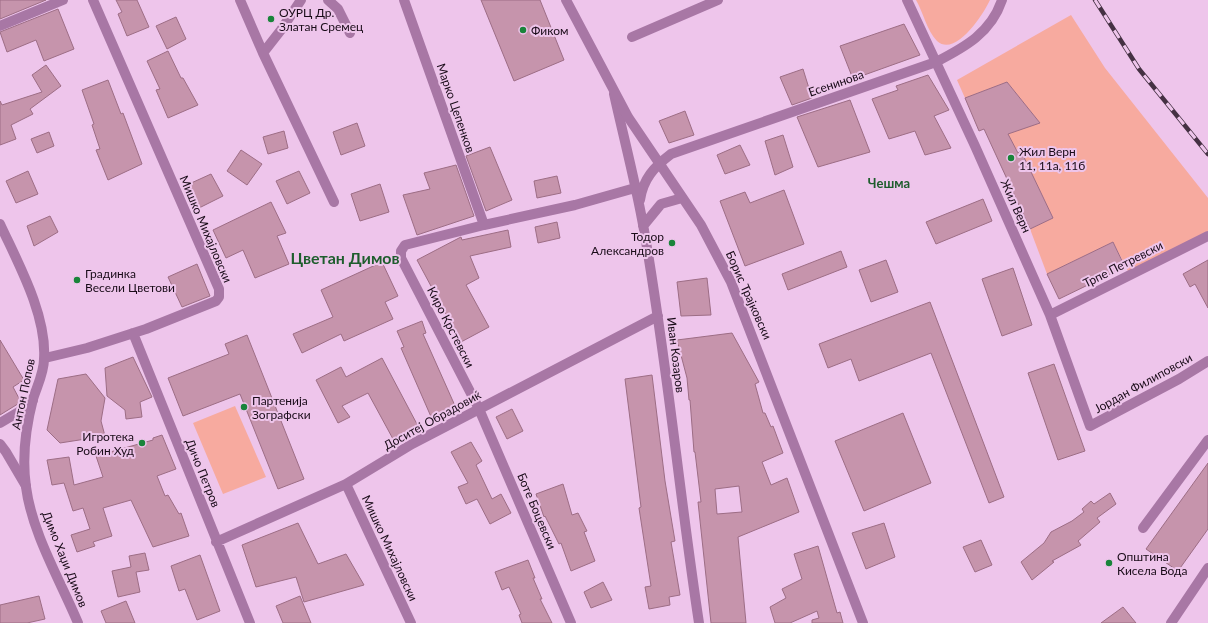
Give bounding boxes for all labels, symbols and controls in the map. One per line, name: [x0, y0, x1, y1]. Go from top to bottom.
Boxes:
place label: ОУРЦ Др. Златан Сремец: [279, 5, 364, 34]
marker: ОУРЦ Др. Златан Сремец: [266, 14, 276, 24]
place label: Фиком: [531, 23, 568, 38]
marker: Фиком: [518, 25, 528, 35]
street label: Марко Цепенков: [434, 61, 478, 155]
street label: Есенинова: [806, 66, 866, 99]
place label: Жил Верн 11, 11а, 11б: [1019, 144, 1085, 173]
marker: Жил Верн 11, 11а, 11б: [1006, 153, 1016, 163]
street label: Мишко Михајловски: [177, 173, 235, 285]
district label: Чешма: [868, 175, 910, 191]
street label: Жил Верн: [998, 177, 1034, 235]
place label: Тодор Александров: [591, 229, 664, 258]
street label: Трпе Петревски: [1081, 237, 1165, 291]
marker: Тодор Александров: [667, 238, 677, 248]
district label: Цветан Димов: [290, 248, 400, 267]
street label: Борис Трајковски: [723, 248, 775, 342]
place label: Градинка Весели Цветови: [85, 266, 175, 295]
marker: Градинка Весели Цветови: [72, 275, 82, 285]
street label: Киро Крстевски: [424, 284, 478, 370]
street label: Иван Козаров: [664, 316, 688, 394]
street label: Јордан Филиповски: [1091, 350, 1195, 416]
street label: Антон Попов: [8, 357, 38, 431]
street label: Доситеј Обрадовиќ: [381, 387, 484, 453]
place label: Партенија Зографски: [252, 393, 311, 422]
marker: Партенија Зографски: [239, 402, 249, 412]
place label: Игротека Робин Худ: [76, 429, 135, 458]
street label: Дичо Петров: [182, 436, 224, 510]
marker: Игротека Робин Худ: [137, 438, 147, 448]
street label: Боте Боцевски: [514, 470, 560, 552]
street label: Мишко Михајловски: [359, 493, 421, 603]
street label: Димо Хаџи Димов: [39, 509, 91, 609]
place label: Општина Кисела Вода: [1117, 549, 1188, 578]
marker: Општина Кисела Вода: [1104, 558, 1114, 568]

